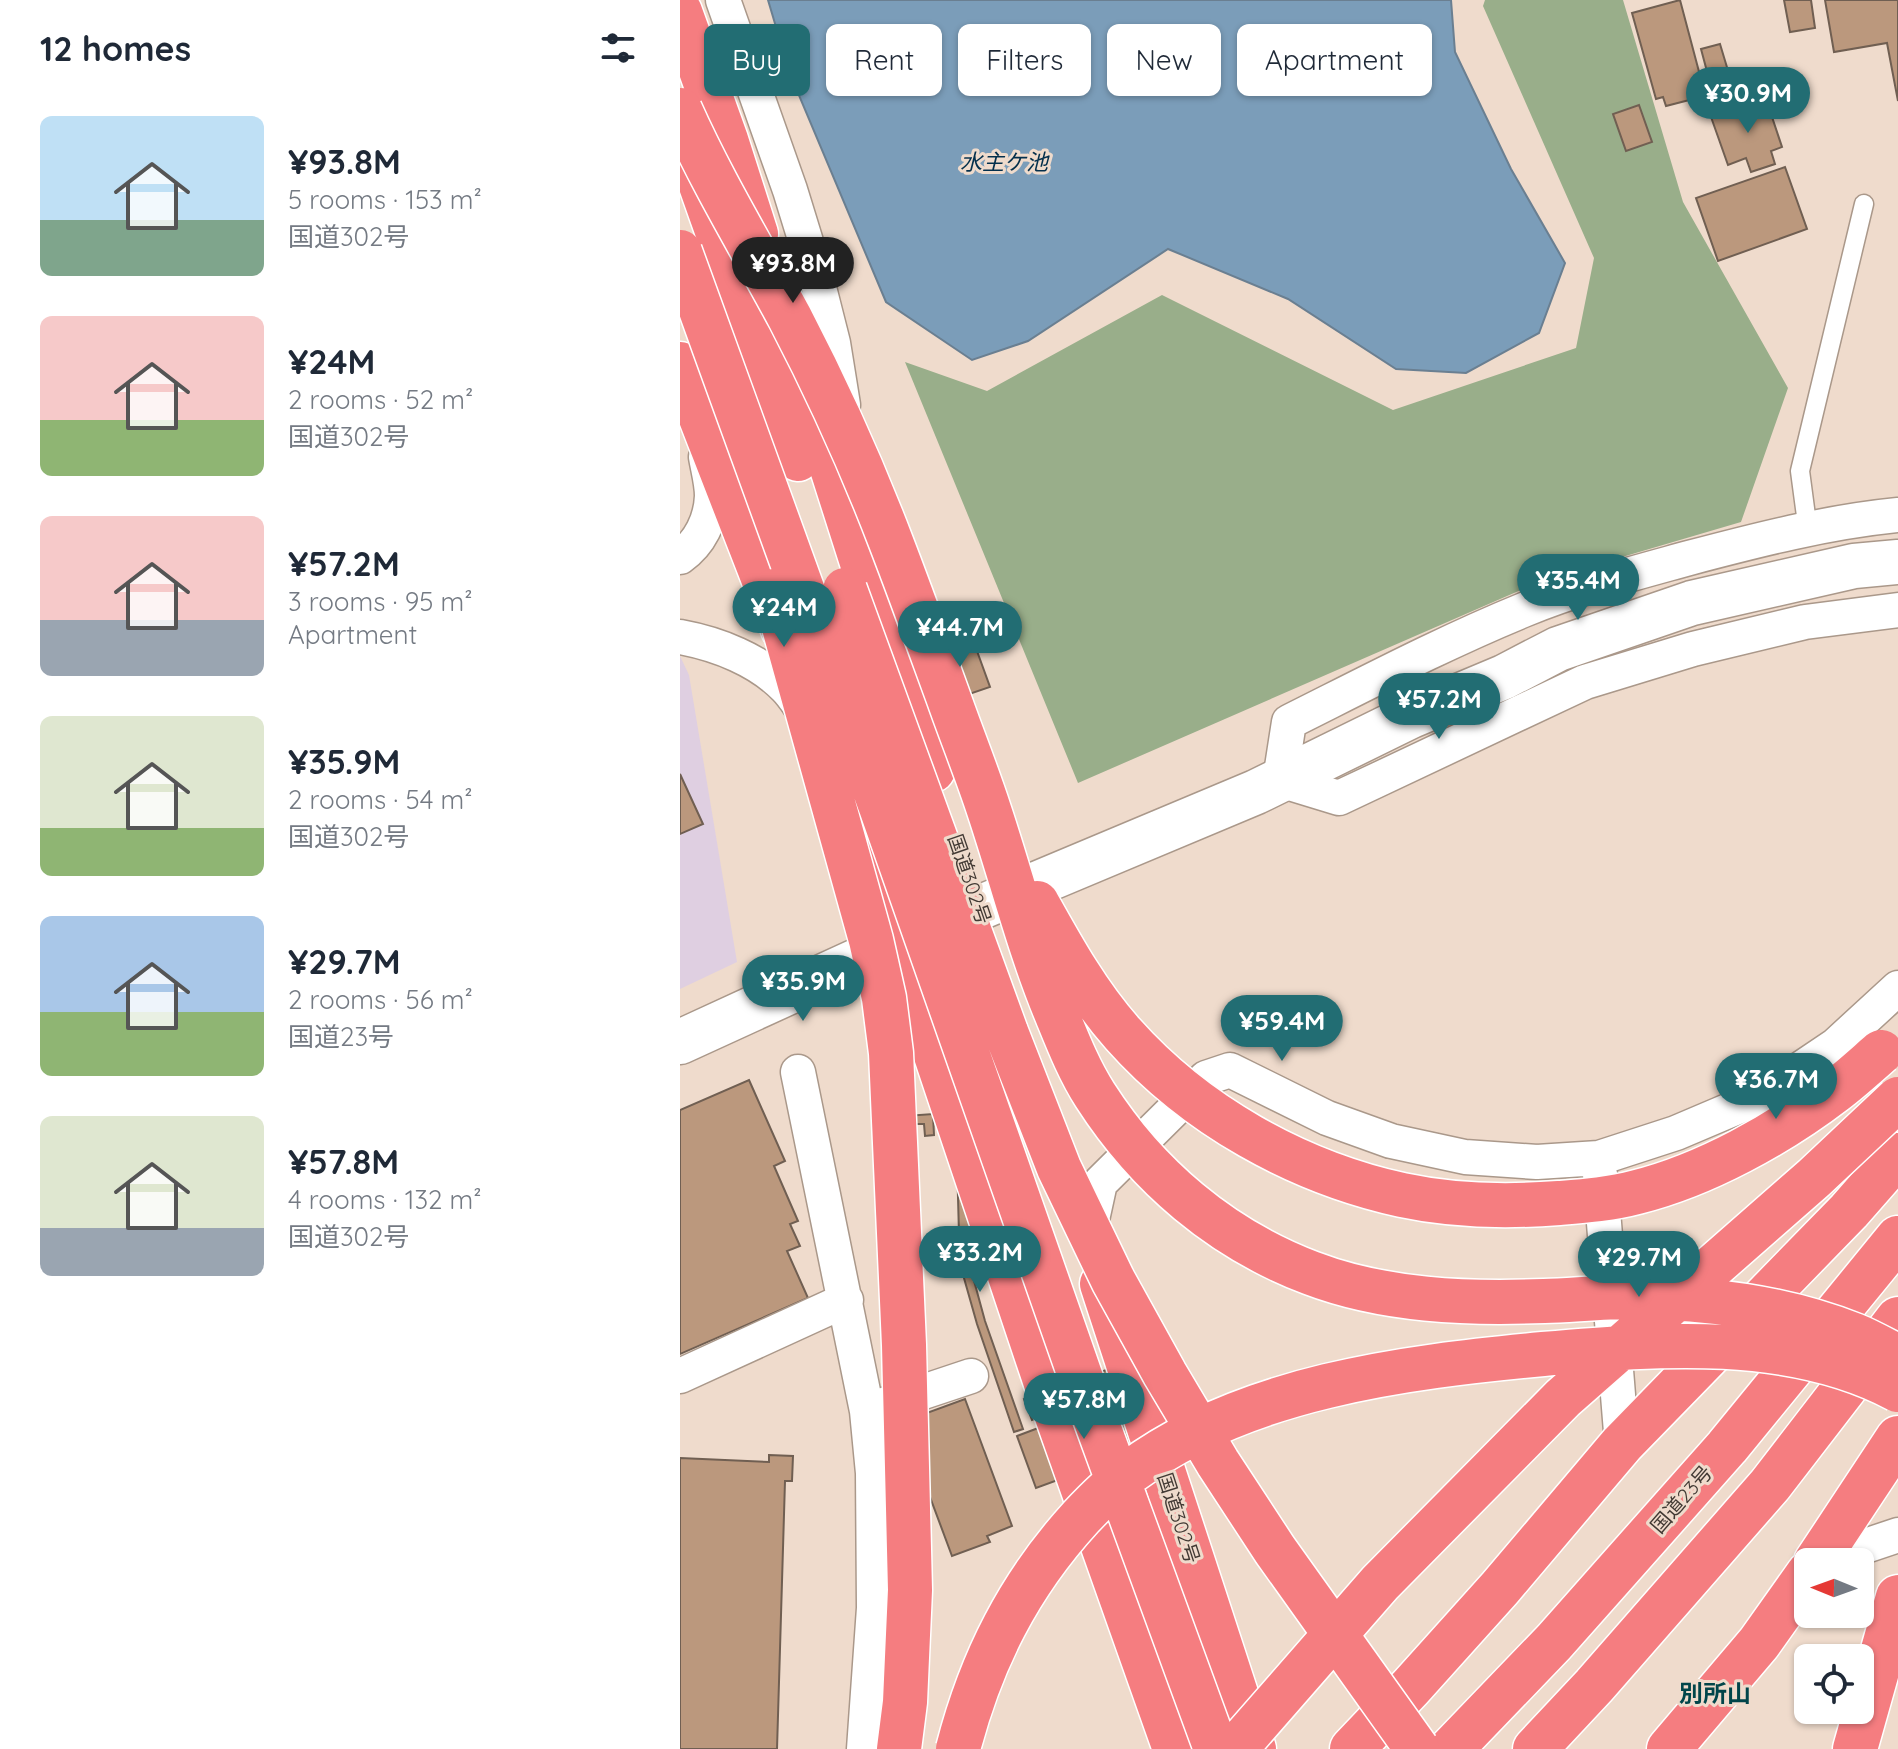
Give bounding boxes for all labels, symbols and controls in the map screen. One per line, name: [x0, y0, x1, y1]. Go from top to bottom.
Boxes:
chip: Buy: [704, 24, 810, 96]
chip: Rent: [826, 24, 942, 96]
chip: Filters: [958, 24, 1091, 96]
chip: New: [1107, 24, 1221, 96]
chip: Apartment: [1237, 24, 1432, 96]
icon: filters: [596, 26, 640, 70]
text: 12 homes: [40, 27, 191, 70]
pin: ¥30.9M: [1683, 67, 1813, 135]
text: ¥30.9M: [1704, 76, 1792, 109]
text: ¥93.8M: [288, 140, 401, 183]
icon: home: [104, 148, 200, 244]
water label: 水主ケ池: [960, 148, 1050, 176]
text: 5 rooms · 153 m²: [288, 183, 482, 216]
text: 国道302号: [288, 220, 410, 253]
pin: ¥93.8M: [728, 237, 858, 305]
text: ¥93.8M: [750, 246, 836, 279]
text: ¥24M: [288, 340, 375, 383]
icon: home: [104, 348, 200, 444]
text: 2 rooms · 52 m²: [288, 383, 473, 416]
text: 国道302号: [288, 420, 410, 453]
text: ¥57.2M: [288, 542, 400, 585]
icon: home: [104, 548, 200, 644]
pin: ¥35.4M: [1513, 554, 1643, 622]
text: ¥35.4M: [1535, 563, 1621, 596]
pin: ¥24M: [737, 581, 831, 649]
text: 3 rooms · 95 m²: [288, 585, 472, 618]
text: ¥24M: [751, 590, 817, 623]
pin: ¥44.7M: [895, 601, 1025, 669]
text: ¥44.7M: [916, 610, 1004, 643]
text: Apartment: [288, 618, 417, 651]
pin: ¥57.2M: [1374, 673, 1504, 741]
text: ¥57.2M: [1396, 682, 1482, 715]
text: ¥35.9M: [288, 740, 400, 783]
icon: home: [104, 748, 200, 844]
text: 2 rooms · 54 m²: [288, 783, 472, 816]
text: 国道302号: [288, 820, 410, 853]
street label: 国道302号: [943, 831, 997, 927]
text: ¥29.7M: [288, 940, 401, 983]
icon: home: [104, 948, 200, 1044]
pin: ¥35.9M: [738, 955, 868, 1023]
text: ¥35.9M: [760, 964, 846, 997]
text: 2 rooms · 56 m²: [288, 983, 473, 1016]
pin: ¥59.4M: [1217, 995, 1347, 1063]
text: ¥59.4M: [1239, 1004, 1325, 1037]
text: 国道23号: [288, 1020, 394, 1053]
pin: ¥36.7M: [1711, 1053, 1841, 1121]
text: ¥36.7M: [1733, 1062, 1819, 1095]
text: ¥57.8M: [288, 1140, 399, 1183]
icon: home: [104, 1148, 200, 1244]
text: 4 rooms · 132 m²: [288, 1183, 482, 1216]
text: 国道302号: [288, 1220, 410, 1253]
pin: ¥33.2M: [915, 1226, 1045, 1294]
pin: ¥29.7M: [1574, 1231, 1704, 1299]
text: ¥33.2M: [937, 1235, 1023, 1268]
text: ¥29.7M: [1596, 1240, 1682, 1273]
pin: ¥57.8M: [1019, 1373, 1149, 1441]
text: ¥57.8M: [1042, 1382, 1126, 1415]
street label: 国道23号: [1645, 1460, 1717, 1538]
street label: 国道302号: [1153, 1470, 1205, 1566]
north arrow: [1794, 1548, 1874, 1628]
map controls: [1794, 1548, 1874, 1724]
button: locate: [1794, 1644, 1874, 1724]
district label: 別所山: [1679, 1678, 1751, 1708]

